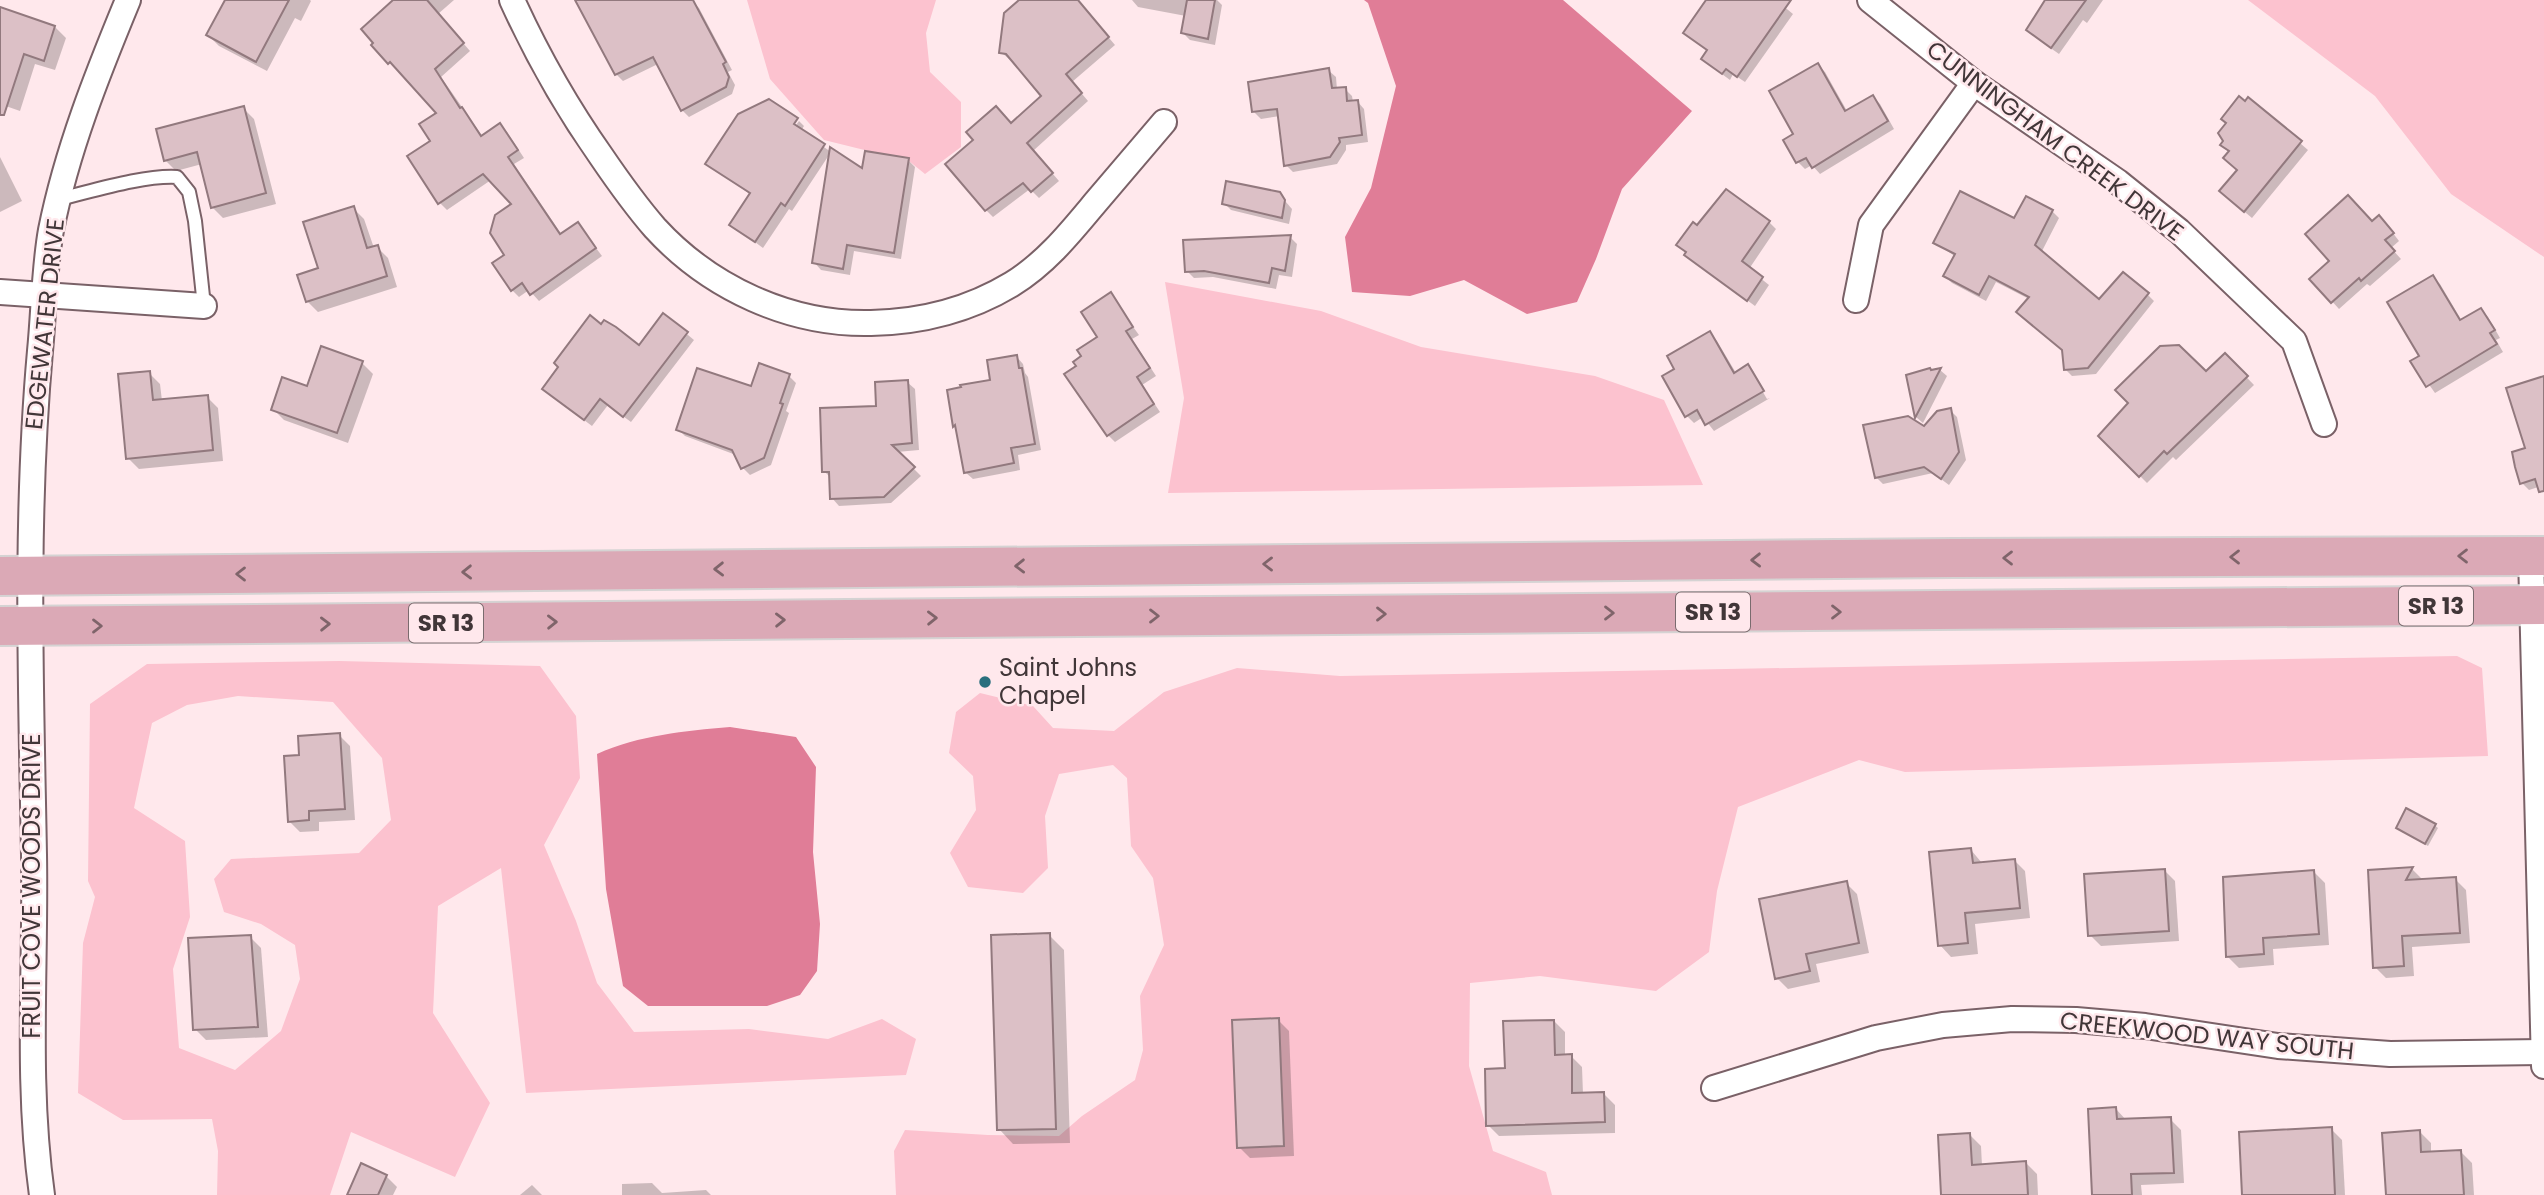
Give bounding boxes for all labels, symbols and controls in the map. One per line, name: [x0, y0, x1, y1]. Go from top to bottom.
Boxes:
street label: CUNNINGHAM CREEK DRIVE: [1920, 33, 2191, 248]
street label: EDGEWATER DRIVE: [17, 217, 72, 431]
one-way arrow: [2457, 548, 2468, 564]
one-way arrow: [2230, 549, 2240, 565]
one-way arrow: [2002, 550, 2013, 566]
one-way arrow: [1750, 552, 1761, 568]
one-way arrow: [1262, 556, 1272, 572]
one-way arrow: [1015, 558, 1025, 574]
one-way arrow: [714, 561, 724, 577]
one-way arrow: [462, 564, 473, 579]
one-way arrow: [235, 566, 246, 582]
road number: SR 13: [2399, 586, 2473, 626]
road number: SR 13: [1676, 592, 1750, 632]
road number: SR 13: [409, 604, 483, 642]
one-way arrow: [1831, 604, 1842, 620]
one-way arrow: [1604, 605, 1614, 621]
one-way arrow: [1376, 606, 1387, 622]
one-way arrow: [1149, 608, 1159, 624]
one-way arrow: [927, 610, 937, 626]
one-way arrow: [775, 612, 786, 627]
one-way arrow: [548, 614, 558, 630]
one-way arrow: [320, 616, 331, 632]
one-way arrow: [92, 618, 103, 633]
place label: Saint Johns Chapel: [999, 651, 1137, 712]
marker: Saint Johns Chapel: [977, 674, 993, 690]
street label: FRUIT COVE WOODS DRIVE: [15, 733, 48, 1039]
street label: CREEKWOOD WAY SOUTH: [2058, 1004, 2356, 1067]

